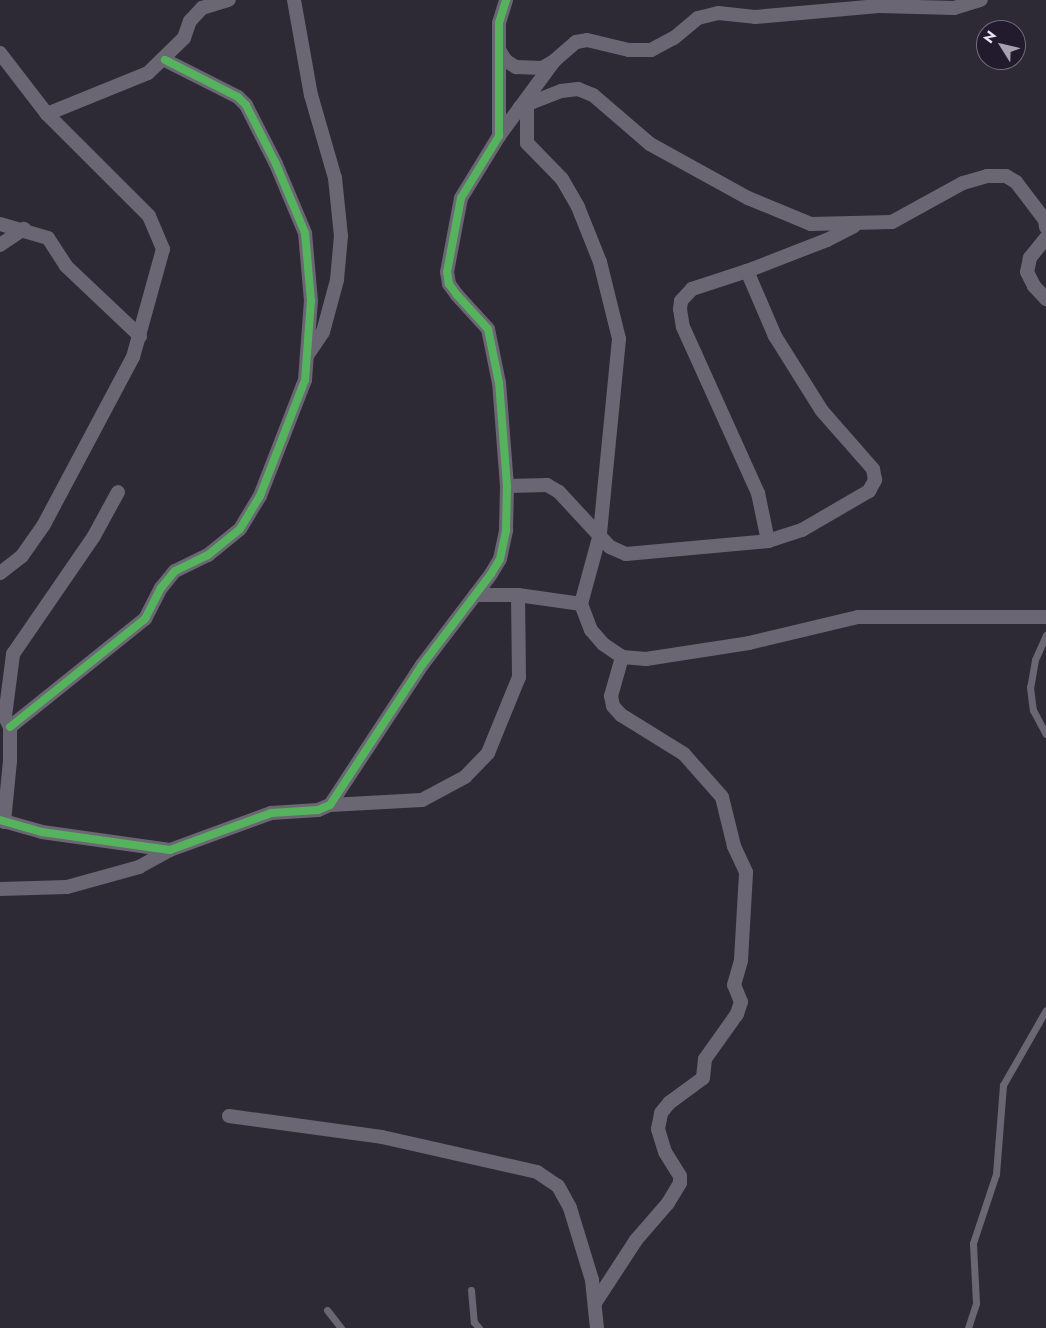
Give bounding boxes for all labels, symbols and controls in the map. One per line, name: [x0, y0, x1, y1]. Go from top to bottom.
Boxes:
north arrow: [976, 20, 1026, 70]
text: N: [978, 26, 1001, 47]

